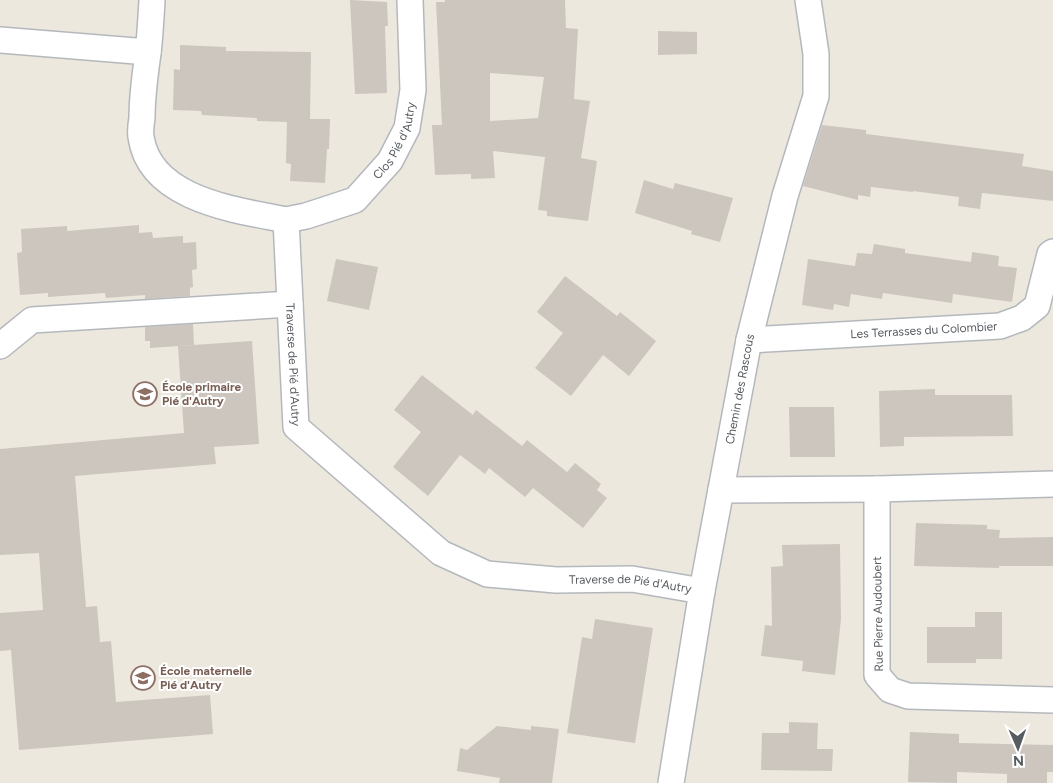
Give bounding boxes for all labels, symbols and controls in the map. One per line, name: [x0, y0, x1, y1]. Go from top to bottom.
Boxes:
street label: Clos Pié d'Autry: [370, 100, 418, 182]
street label: Traverse de Pié d'Autry: [283, 303, 303, 427]
street label: Les Terrasses du Colombier: [850, 319, 998, 341]
street label: Chemin des Rascous: [723, 332, 757, 445]
place label: École primaire Pié d'Autry: [162, 380, 242, 408]
school or university icon: École primaire Pié d'Autry: [132, 381, 158, 407]
street label: Rue Pierre Audoubert: [870, 556, 886, 672]
street label: Traverse de Pié d'Autry: [569, 572, 693, 596]
place label: École maternelle Pié d'Autry: [160, 664, 252, 692]
school or university icon: École maternelle Pié d'Autry: [130, 665, 156, 691]
north arrow: [993, 723, 1043, 773]
text: N: [1013, 752, 1024, 769]

